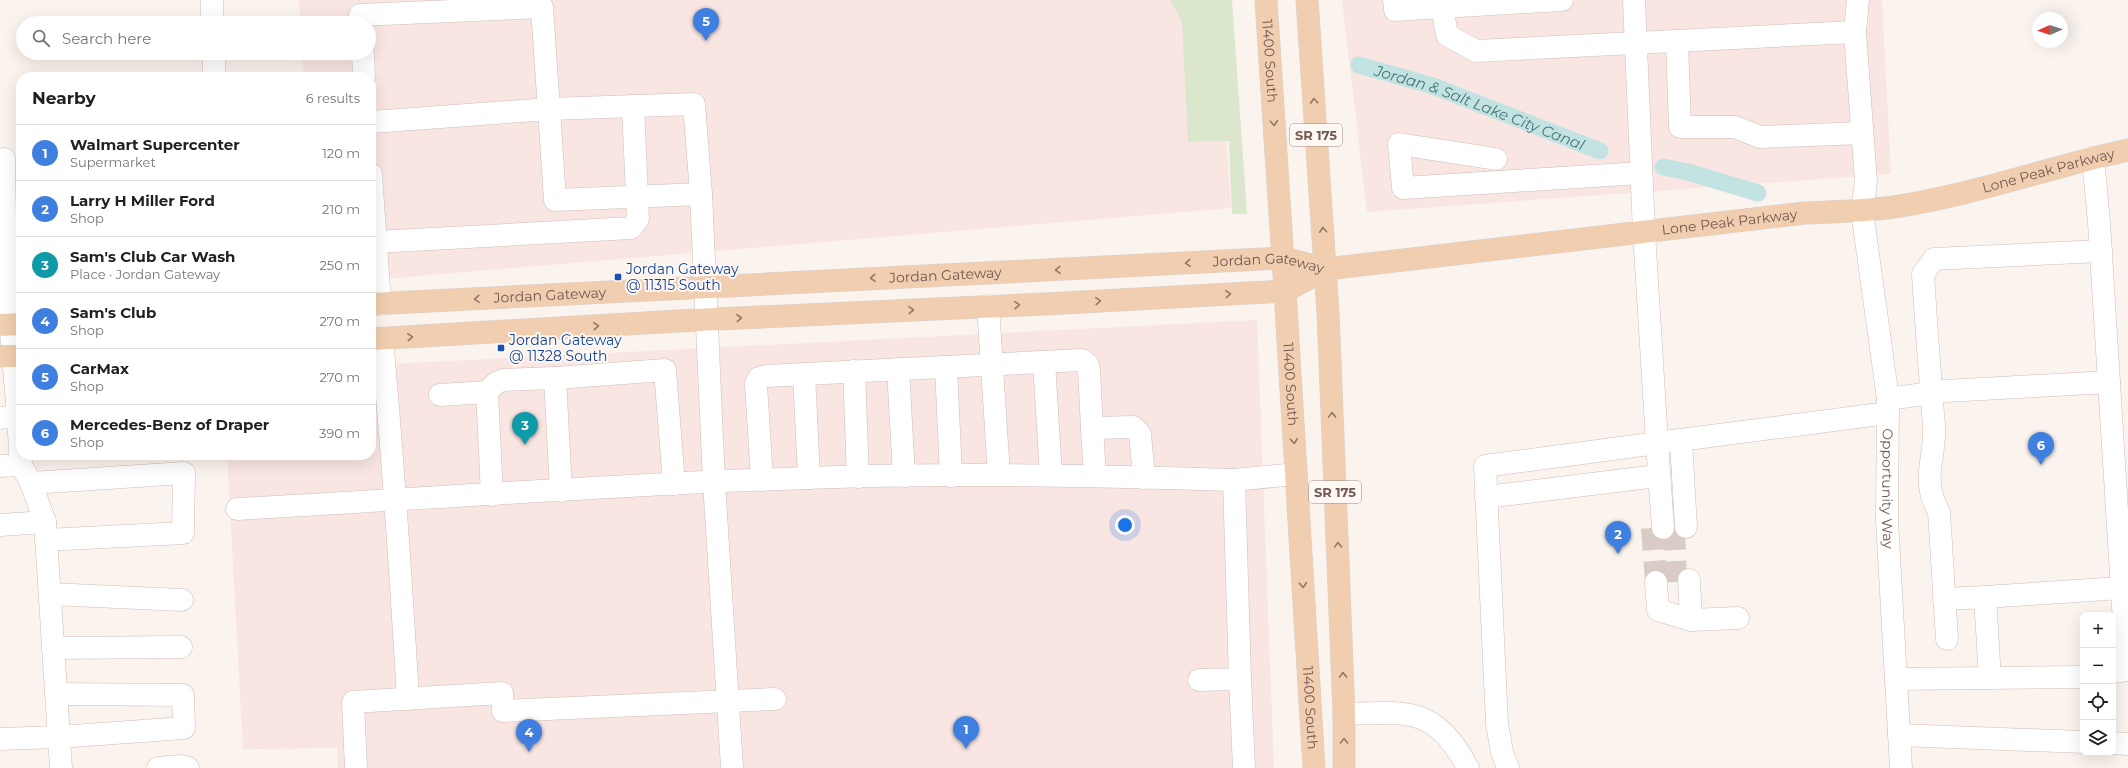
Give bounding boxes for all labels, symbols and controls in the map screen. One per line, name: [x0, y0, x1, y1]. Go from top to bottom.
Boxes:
pin: 5: [693, 8, 719, 41]
north arrow: [2032, 12, 2068, 48]
search box: [16, 16, 376, 60]
street label: 11400 South: [1258, 19, 1282, 103]
icon: search: [30, 27, 52, 49]
text: Search here: [62, 29, 151, 48]
water label: Jordan & Salt Lake City Canal: [1372, 60, 1588, 154]
text: Nearby: [32, 88, 96, 108]
text: 6 results: [306, 90, 360, 106]
one-way arrow: [1309, 98, 1318, 104]
one-way arrow: [1269, 120, 1278, 126]
road number: SR 175: [1290, 124, 1342, 146]
text: Walmart Supercenter: [70, 135, 240, 154]
street label: Lone Peak Parkway: [1980, 144, 2117, 197]
text: 1: [42, 145, 48, 161]
text: 120 m: [322, 145, 360, 161]
text: Supermarket: [70, 154, 156, 170]
text: Larry H Miller Ford: [70, 191, 215, 210]
text: 2: [41, 201, 49, 217]
text: 210 m: [322, 201, 360, 217]
street label: Lone Peak Parkway: [1661, 205, 1799, 239]
text: Shop: [70, 210, 104, 226]
one-way arrow: [1318, 227, 1327, 233]
text: Sam's Club Car Wash: [70, 247, 235, 266]
street label: Jordan Gateway: [1211, 249, 1326, 277]
text: 3: [41, 257, 49, 273]
text: 250 m: [319, 257, 360, 273]
one-way arrow: [1185, 259, 1191, 267]
place label: Jordan Gateway @ 11315 South: [625, 260, 739, 294]
street label: Jordan Gateway: [888, 263, 1002, 287]
text: Place · Jordan Gateway: [70, 266, 220, 282]
one-way arrow: [1055, 266, 1061, 274]
marker: Jordan Gateway @ 11315 South: [613, 272, 623, 282]
one-way arrow: [870, 273, 876, 282]
street label: Jordan Gateway: [492, 283, 607, 307]
one-way arrow: [1225, 290, 1231, 299]
one-way arrow: [474, 295, 480, 304]
one-way arrow: [1095, 297, 1101, 306]
one-way arrow: [1014, 301, 1020, 310]
text: Sam's Club: [70, 303, 156, 322]
one-way arrow: [908, 305, 914, 314]
text: 4: [41, 313, 49, 329]
text: 270 m: [319, 313, 360, 329]
one-way arrow: [736, 314, 742, 323]
text: Shop: [70, 322, 104, 338]
one-way arrow: [593, 322, 599, 331]
place label: Jordan Gateway @ 11328 South: [508, 331, 622, 365]
one-way arrow: [407, 333, 413, 342]
street label: 11400 South: [1279, 342, 1302, 426]
marker: Jordan Gateway @ 11328 South: [496, 343, 506, 353]
text: CarMax: [70, 359, 129, 378]
text: 5: [41, 369, 49, 385]
text: 270 m: [319, 369, 360, 385]
text: Shop: [70, 378, 104, 394]
pin: 3: [512, 412, 538, 445]
one-way arrow: [1328, 412, 1337, 418]
text: Mercedes-Benz of Draper: [70, 415, 269, 434]
text: 6: [41, 425, 49, 441]
text: 390 m: [319, 425, 360, 441]
street label: Opportunity Way: [1878, 428, 1898, 550]
pin: 6: [2028, 432, 2054, 465]
text: Shop: [70, 434, 104, 450]
one-way arrow: [1290, 438, 1298, 444]
road number: SR 175: [1309, 481, 1361, 503]
your location: [1115, 515, 1135, 535]
pin: 2: [1605, 521, 1631, 554]
one-way arrow: [1333, 542, 1342, 548]
one-way arrow: [1299, 582, 1308, 588]
map controls: [2080, 612, 2116, 756]
button: +: [2080, 612, 2116, 648]
button: −: [2080, 648, 2116, 684]
street label: 11400 South: [1299, 665, 1322, 750]
one-way arrow: [1339, 672, 1347, 678]
button: locate: [2080, 684, 2116, 720]
pin: 1: [953, 716, 979, 749]
pin: 4: [516, 719, 542, 752]
button: layers: [2080, 720, 2116, 756]
one-way arrow: [1340, 738, 1348, 744]

